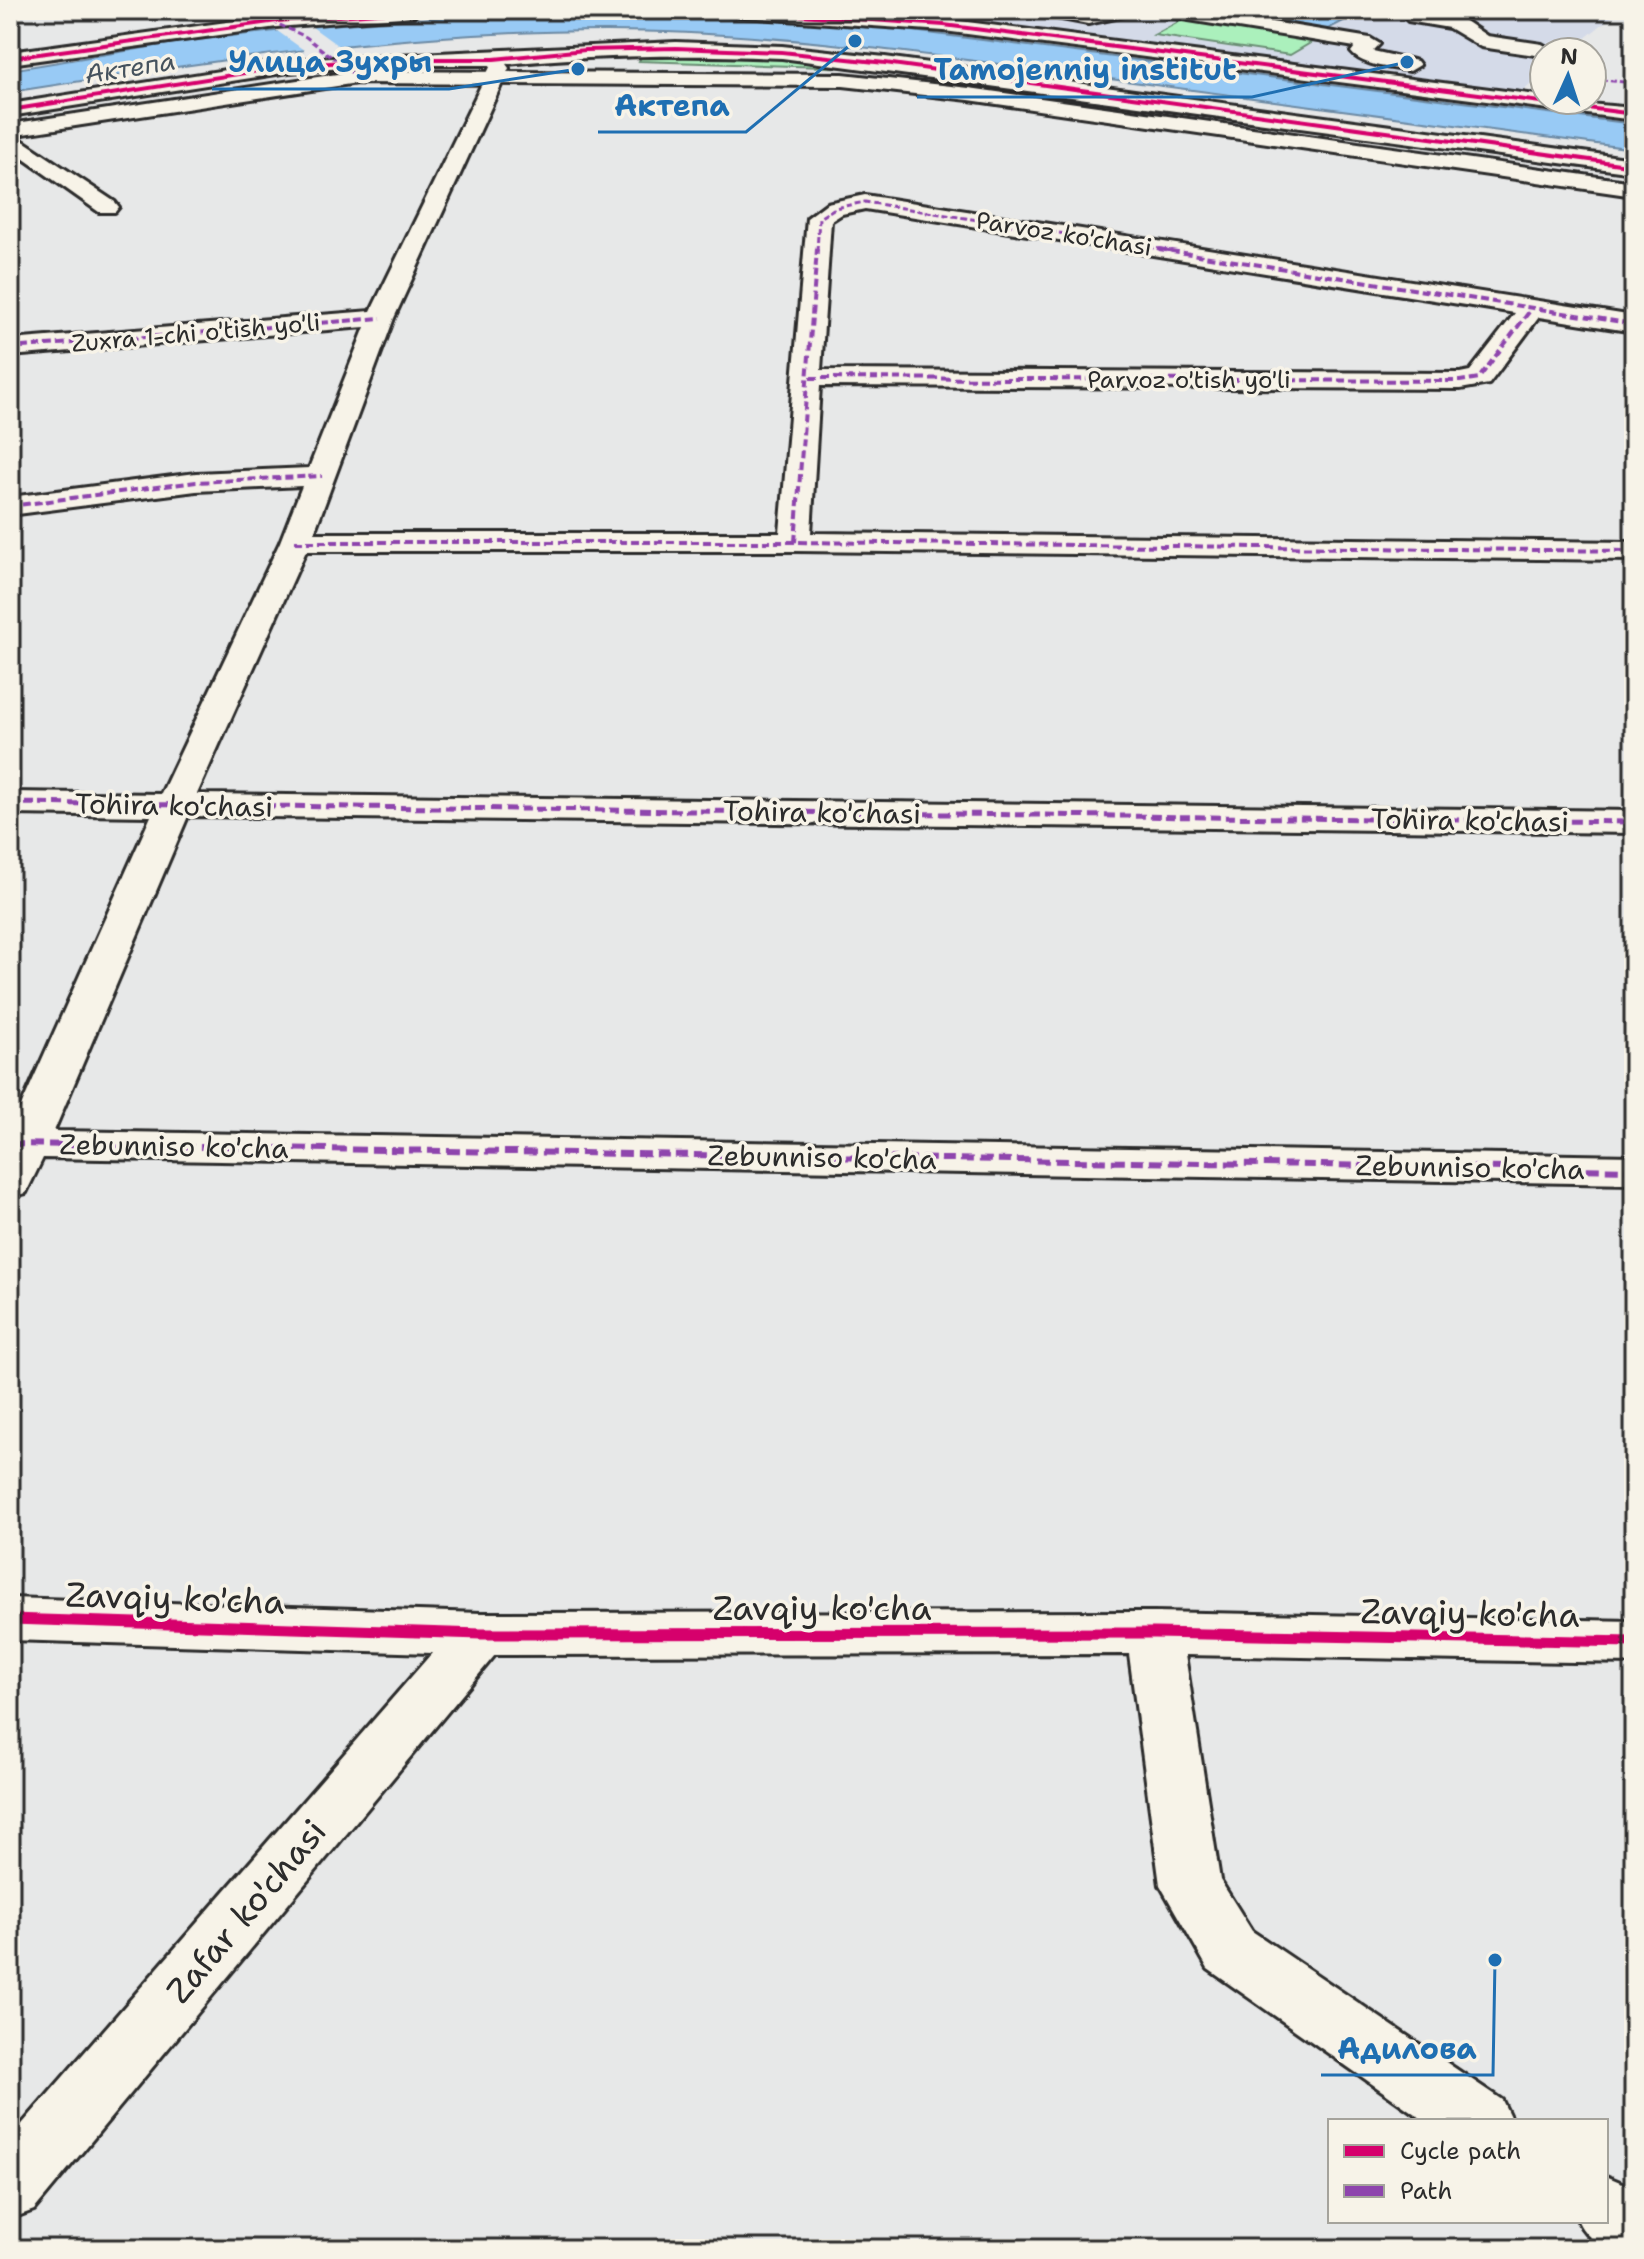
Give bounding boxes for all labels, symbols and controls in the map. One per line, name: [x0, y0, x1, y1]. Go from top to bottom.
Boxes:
callout: Улица Зухры: [212, 35, 449, 89]
north arrow: [1528, 36, 1608, 116]
text: Улица Зухры: [228, 41, 432, 82]
text: N: [1560, 42, 1578, 71]
water label: Актепа: [82, 43, 178, 91]
callout: Tamojenniy institut: [917, 43, 1252, 97]
text: Tamojenniy institut: [934, 49, 1237, 90]
callout: Актепа: [598, 78, 746, 132]
text: Актепа: [614, 85, 730, 126]
street label: Parvoz ko'chasi: [974, 204, 1154, 264]
street label: Zuxra 1-chi o'tish yo'li: [70, 306, 322, 360]
street label: Parvoz o'tish yo'li: [1087, 364, 1291, 396]
street label: Tohira ko'chasi: [75, 784, 273, 826]
street label: Tohira ko'chasi: [723, 791, 921, 833]
street label: Tohira ko'chasi: [1371, 799, 1569, 841]
street label: Zebunniso ko'cha: [59, 1125, 289, 1167]
street label: Zebunniso ko'cha: [707, 1136, 937, 1178]
street label: Zebunniso ko'cha: [1355, 1146, 1585, 1188]
street label: Zavqiy ko'cha: [65, 1571, 285, 1625]
street label: Zavqiy ko'cha: [712, 1585, 932, 1631]
street label: Zavqiy ko'cha: [1360, 1588, 1580, 1638]
street label: Zafar ko'chasi: [156, 1809, 336, 2013]
callout: Адилова: [1321, 2021, 1493, 2075]
text: Адилова: [1337, 2028, 1477, 2069]
legend: [1328, 2119, 1608, 2223]
text: Cycle path: [1400, 2135, 1521, 2167]
text: Path: [1400, 2175, 1452, 2207]

